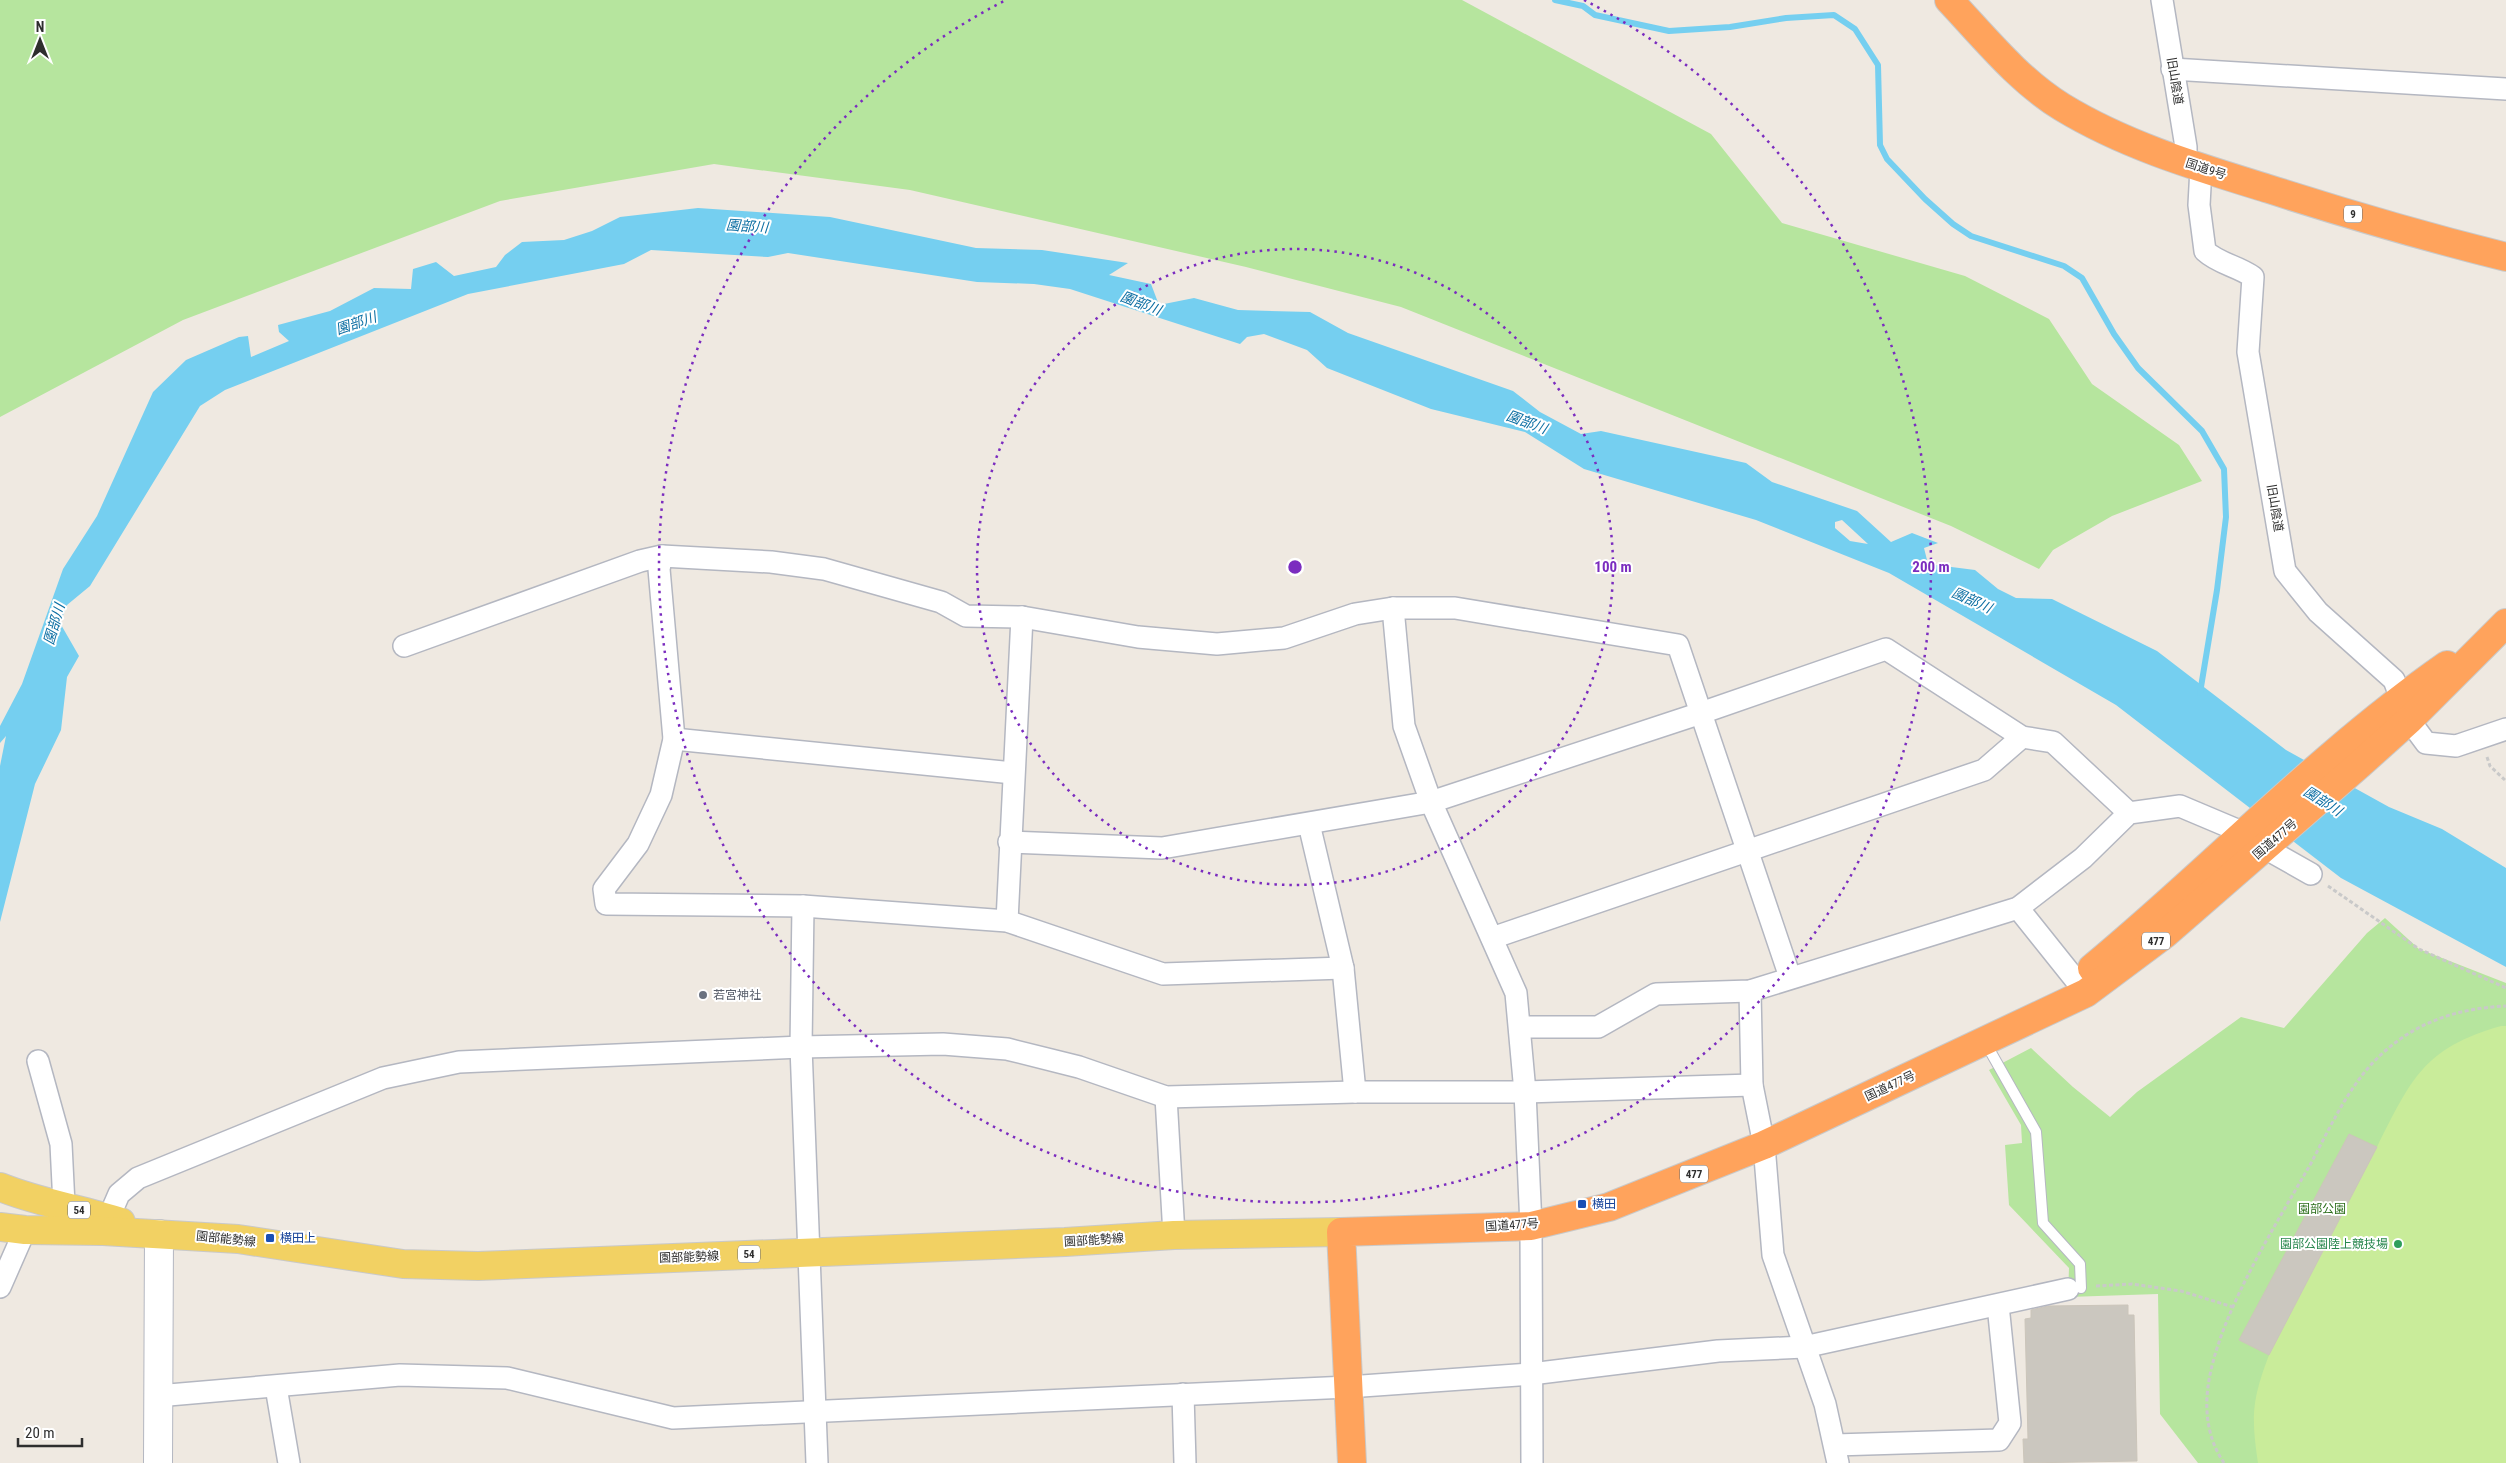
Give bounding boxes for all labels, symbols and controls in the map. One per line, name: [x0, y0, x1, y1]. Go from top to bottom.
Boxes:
north arrow: [15, 15, 65, 65]
text: N: [36, 19, 44, 35]
street label: 旧山陰道: [2164, 56, 2186, 106]
street label: 国道9号: [2184, 156, 2228, 182]
road number: 9: [2344, 205, 2362, 222]
water label: 園部川: [725, 217, 771, 236]
water label: 園部川: [1119, 288, 1165, 319]
water label: 園部川: [334, 308, 380, 337]
water label: 園部川: [1505, 407, 1551, 437]
street label: 旧山陰道: [2264, 483, 2286, 533]
centre of rings: [1286, 558, 1304, 576]
text: 100 m: [1594, 558, 1632, 576]
text: 200 m: [1912, 558, 1950, 576]
water label: 園部川: [1950, 584, 1996, 617]
water label: 園部川: [41, 600, 68, 646]
water label: 園部川: [2301, 783, 2347, 820]
street label: 国道477号: [2250, 816, 2300, 862]
road number: 477: [2142, 932, 2170, 949]
place label: 若宮神社: [713, 988, 761, 1002]
marker: 若宮神社: [697, 989, 709, 1001]
street label: 国道477号: [1863, 1068, 1917, 1104]
road number: 477: [1680, 1166, 1708, 1182]
place label: 横田: [1592, 1197, 1616, 1211]
marker: 横田: [1576, 1198, 1588, 1210]
road number: 54: [68, 1202, 90, 1218]
park label: 園部公園: [2298, 1202, 2346, 1216]
street label: 国道477号: [1485, 1216, 1539, 1234]
street label: 園部能勢線: [195, 1229, 257, 1249]
place label: 横田上: [280, 1231, 316, 1245]
street label: 園部能勢線: [1064, 1231, 1124, 1249]
marker: 横田上: [264, 1232, 276, 1244]
place label: 園部公園陸上競技場: [2280, 1237, 2388, 1251]
marker: 園部公園陸上競技場: [2392, 1238, 2404, 1250]
road number: 54: [738, 1246, 760, 1262]
street label: 園部能勢線: [659, 1249, 719, 1265]
scale bar: [18, 1416, 81, 1448]
text: 20 m: [25, 1424, 55, 1442]

